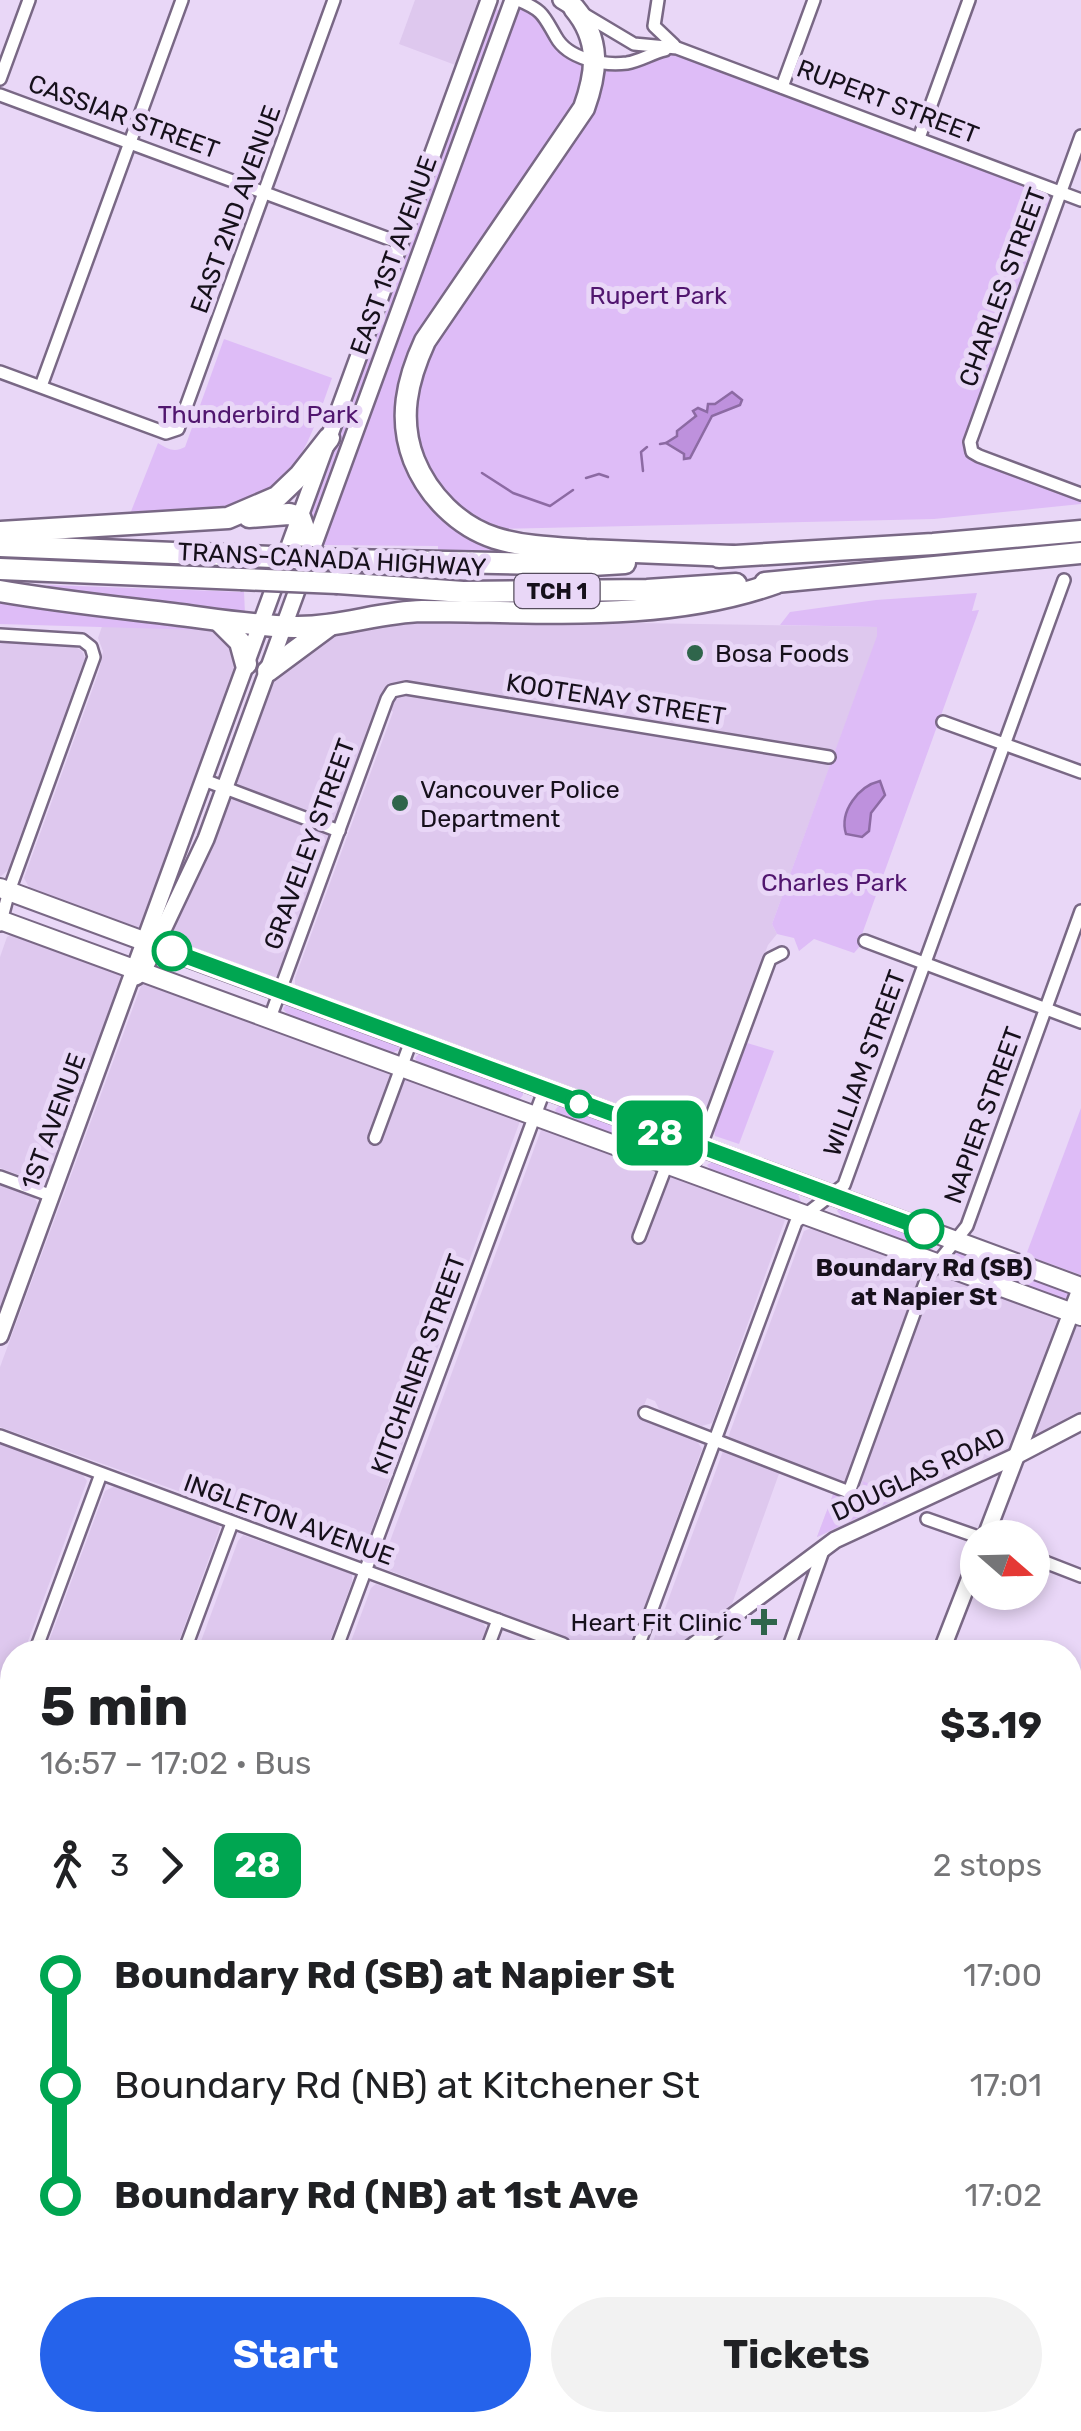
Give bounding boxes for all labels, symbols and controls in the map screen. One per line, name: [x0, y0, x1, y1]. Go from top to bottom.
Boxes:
street label: RUPERT STREET: [793, 53, 983, 149]
street label: CASSIAR STREET: [24, 68, 223, 164]
street label: EAST 2ND AVENUE: [184, 101, 287, 317]
street label: EAST 1ST AVENUE: [344, 152, 443, 359]
street label: CHARLES STREET: [953, 184, 1052, 391]
park label: Rupert Park: [589, 281, 727, 310]
park label: Thunderbird Park: [158, 400, 359, 429]
street label: TRANS-CANADA HIGHWAY: [177, 537, 487, 582]
road number: TCH 1: [514, 574, 600, 608]
place label: Bosa Foods: [715, 639, 849, 668]
marker: Bosa Foods: [684, 642, 706, 664]
street label: KOOTENAY STREET: [504, 668, 728, 731]
street label: GRAVELEY STREET: [258, 735, 361, 954]
place label: Vancouver Police Department: [420, 775, 620, 833]
marker: Vancouver Police Department: [389, 792, 411, 814]
park label: Charles Park: [761, 868, 907, 897]
unlabelled marker: [153, 932, 191, 970]
street label: WILLIAM STREET: [817, 966, 912, 1160]
street label: NAPIER STREET: [938, 1023, 1029, 1207]
street label: 1ST AVENUE: [15, 1049, 91, 1193]
unlabelled marker: [566, 1091, 592, 1117]
line badge: 28: [615, 1100, 705, 1166]
text: 28: [637, 1112, 683, 1154]
marker: Boundary Rd (SB) at Napier St: [905, 1210, 943, 1248]
street label: KITCHENER STREET: [365, 1250, 472, 1478]
place label: Boundary Rd (SB) at Napier St: [815, 1253, 1033, 1311]
street label: DOUGLAS ROAD: [827, 1422, 1009, 1527]
street label: INGLETON AVENUE: [180, 1468, 398, 1571]
north arrow: [960, 1520, 1050, 1610]
map controls: [960, 1520, 1050, 1610]
place label: Heart Fit Clinic: [571, 1608, 742, 1637]
marker: Heart Fit Clinic: [751, 1609, 777, 1635]
text: 5 min: [40, 1674, 189, 1739]
text: $3.19: [940, 1702, 1042, 1748]
text: 16:57 – 17:02 · Bus: [40, 1744, 311, 1782]
icon: walk: [40, 1838, 95, 1893]
icon: forward: [144, 1838, 199, 1893]
text: 28: [234, 1844, 281, 1886]
text: 3: [110, 1846, 129, 1884]
text: 2 stops: [933, 1846, 1042, 1884]
text: Boundary Rd (SB) at Napier St: [114, 1952, 675, 1998]
text: 17:00: [963, 1956, 1042, 1994]
text: Boundary Rd (NB) at Kitchener St: [114, 2062, 700, 2108]
text: 17:01: [970, 2066, 1042, 2104]
text: Boundary Rd (NB) at 1st Ave: [114, 2172, 639, 2218]
text: 17:02: [965, 2176, 1042, 2214]
button: Start: [40, 2297, 531, 2412]
button: Tickets: [551, 2297, 1042, 2412]

